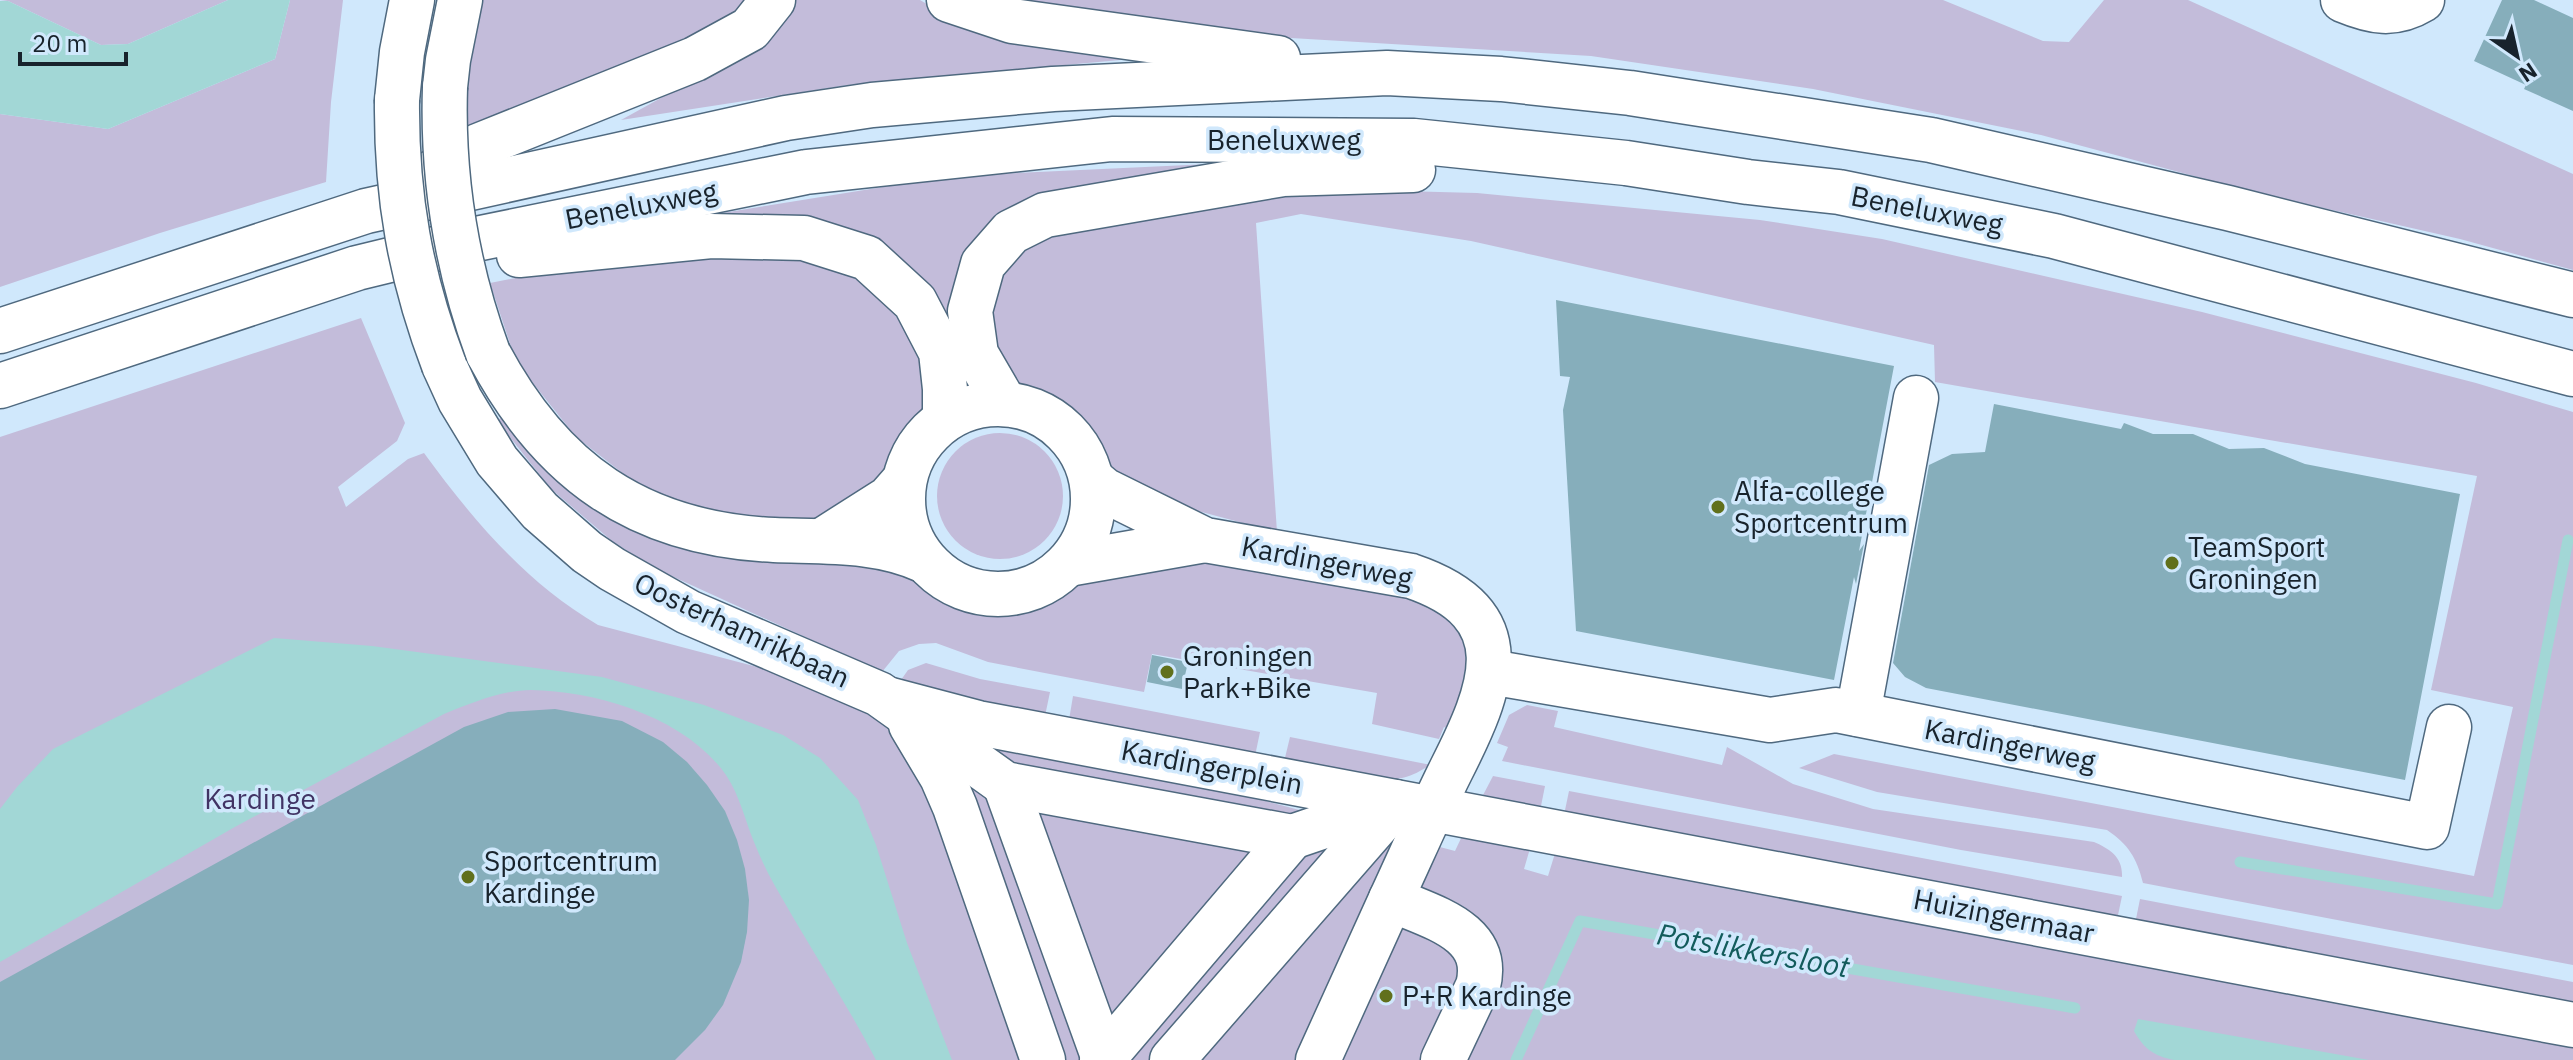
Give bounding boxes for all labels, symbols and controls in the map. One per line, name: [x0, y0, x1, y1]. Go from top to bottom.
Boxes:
scale bar: [20, 16, 126, 66]
north arrow: [2477, 16, 2557, 96]
text: 20 m: [32, 27, 87, 59]
text: N: [2514, 57, 2543, 89]
street label: Beneluxweg: [1207, 121, 1361, 158]
street label: Beneluxweg: [562, 172, 720, 237]
street label: Beneluxweg: [1848, 177, 2007, 242]
place label: Alfa-college Sportcentrum: [1734, 472, 1908, 541]
marker: Alfa-college Sportcentrum: [1709, 498, 1727, 516]
street label: Kardingerweg: [1238, 527, 1416, 596]
place label: TeamSport Groningen: [2188, 528, 2325, 597]
marker: TeamSport Groningen: [2163, 554, 2181, 572]
street label: Oosterhamrikbaan: [628, 563, 856, 696]
place label: Groningen Park+Bike: [1183, 637, 1313, 706]
marker: Groningen Park+Bike: [1158, 663, 1176, 681]
street label: Kardingerweg: [1921, 710, 2099, 779]
street label: Kardingerplein: [1118, 731, 1306, 802]
park label: Kardinge: [204, 780, 316, 817]
place label: Sportcentrum Kardinge: [484, 842, 658, 911]
marker: Sportcentrum Kardinge: [459, 868, 477, 886]
street label: Huizingermaar: [1911, 880, 2098, 951]
water label: Potslikkersloot: [1654, 913, 1854, 986]
place label: P+R Kardinge: [1402, 977, 1572, 1014]
marker: P+R Kardinge: [1377, 987, 1395, 1005]

